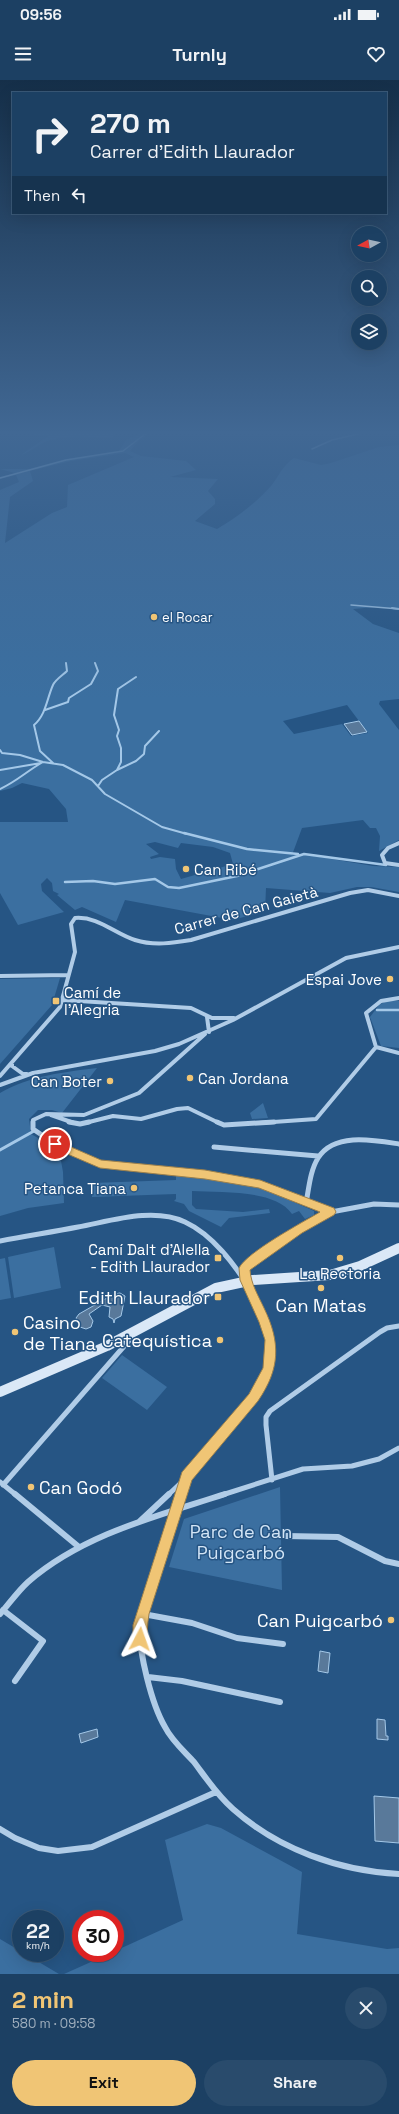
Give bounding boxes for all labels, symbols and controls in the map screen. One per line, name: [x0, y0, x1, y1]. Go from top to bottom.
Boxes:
text: 09:56: [20, 5, 62, 24]
icon: menu: [12, 43, 34, 65]
text: Turnly: [172, 43, 227, 66]
icon: heart: [365, 43, 387, 65]
text: 270 m: [90, 105, 171, 141]
icon: right: [24, 108, 76, 160]
text: Carrer d'Edith Llaurador: [90, 140, 295, 163]
icon: left: [68, 184, 90, 206]
text: Then: [24, 186, 60, 205]
north arrow: [351, 226, 387, 262]
map controls: [351, 226, 387, 350]
button: search: [351, 270, 387, 306]
button: layers: [351, 314, 387, 350]
place label: el Rocar: [162, 609, 213, 626]
marker: el Rocar: [149, 612, 159, 622]
place label: Can Ribé: [194, 860, 257, 879]
marker: Can Ribé: [181, 864, 191, 874]
street label: Carrer de Can Gaietà: [172, 882, 320, 938]
place label: Espai Jove: [306, 970, 382, 989]
marker: Espai Jove: [385, 974, 395, 984]
place label: Camí de l'Alegria: [64, 983, 121, 1019]
marker: Camí de l'Alegria: [51, 996, 61, 1006]
place label: Can Jordana: [198, 1069, 289, 1088]
place label: Can Boter: [31, 1072, 102, 1091]
marker: Can Jordana: [185, 1073, 195, 1083]
marker: Can Boter: [105, 1076, 115, 1086]
pin: [38, 1127, 72, 1161]
icon: arrive: [44, 1133, 66, 1155]
place label: Petanca Tiana: [24, 1179, 126, 1198]
marker: Petanca Tiana: [129, 1183, 139, 1193]
place label: Camí Dalt d'Alella - Edith Llaurador: [88, 1240, 210, 1276]
marker: Camí Dalt d'Alella - Edith Llaurador: [213, 1253, 223, 1263]
marker: La Rectoria: [335, 1253, 345, 1263]
place label: La Rectoria: [299, 1264, 381, 1283]
marker: Can Matas: [316, 1283, 326, 1293]
place label: Edith Llaurador: [78, 1286, 210, 1309]
marker: Edith Llaurador: [213, 1292, 223, 1302]
place label: Can Matas: [276, 1294, 366, 1317]
place label: Casino de Tiana: [23, 1311, 96, 1355]
marker: Casino de Tiana: [10, 1327, 20, 1337]
place label: Catequística: [102, 1329, 212, 1352]
marker: Catequística: [215, 1335, 225, 1345]
place label: Can Godó: [39, 1476, 122, 1499]
marker: Can Godó: [26, 1482, 36, 1492]
park label: Parc de Can Puigcarbó: [190, 1520, 292, 1564]
place label: Can Puigcarbó: [257, 1609, 383, 1632]
marker: Can Puigcarbó: [386, 1615, 396, 1625]
position arrow: [119, 1618, 161, 1660]
speed limit sign: 30: [72, 1910, 124, 1962]
text: 22: [26, 1918, 50, 1944]
text: km/h: [26, 1939, 50, 1952]
text: 2 min: [12, 1984, 74, 2015]
button: close: [345, 1987, 387, 2029]
text: 580 m · 09:58: [12, 2015, 95, 2032]
button: Exit: [12, 2060, 196, 2106]
button: Share: [204, 2060, 387, 2106]

